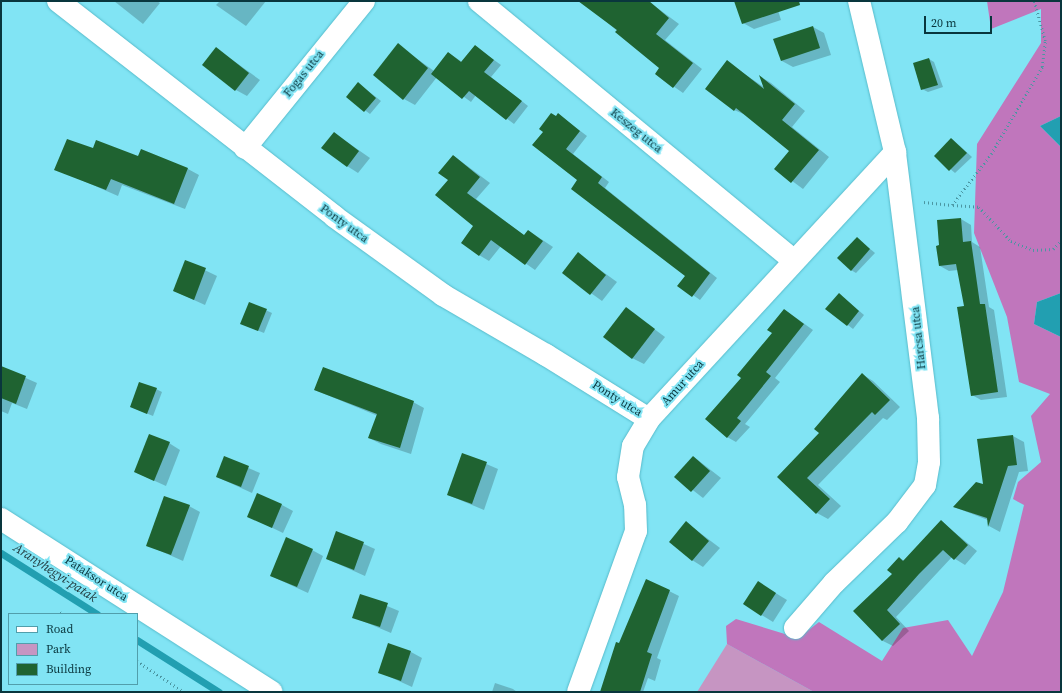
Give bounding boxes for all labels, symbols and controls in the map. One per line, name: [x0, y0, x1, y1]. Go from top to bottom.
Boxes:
scale bar: [926, 8, 994, 34]
text: 20 m: [931, 15, 957, 31]
street label: Fogas utca: [281, 48, 327, 100]
street label: Keszeg utca: [607, 106, 665, 156]
street label: Ponty utca: [317, 202, 371, 246]
street label: Harcsa utca: [909, 306, 929, 370]
street label: Amur utca: [659, 357, 707, 409]
street label: Ponty utca: [589, 378, 645, 420]
water label: Aranyhegyi-patak: [10, 540, 100, 606]
street label: Pataksor utca: [62, 553, 130, 605]
legend: [8, 613, 138, 685]
text: Road: [46, 621, 73, 637]
text: Park: [46, 641, 71, 657]
text: Building: [46, 661, 91, 677]

